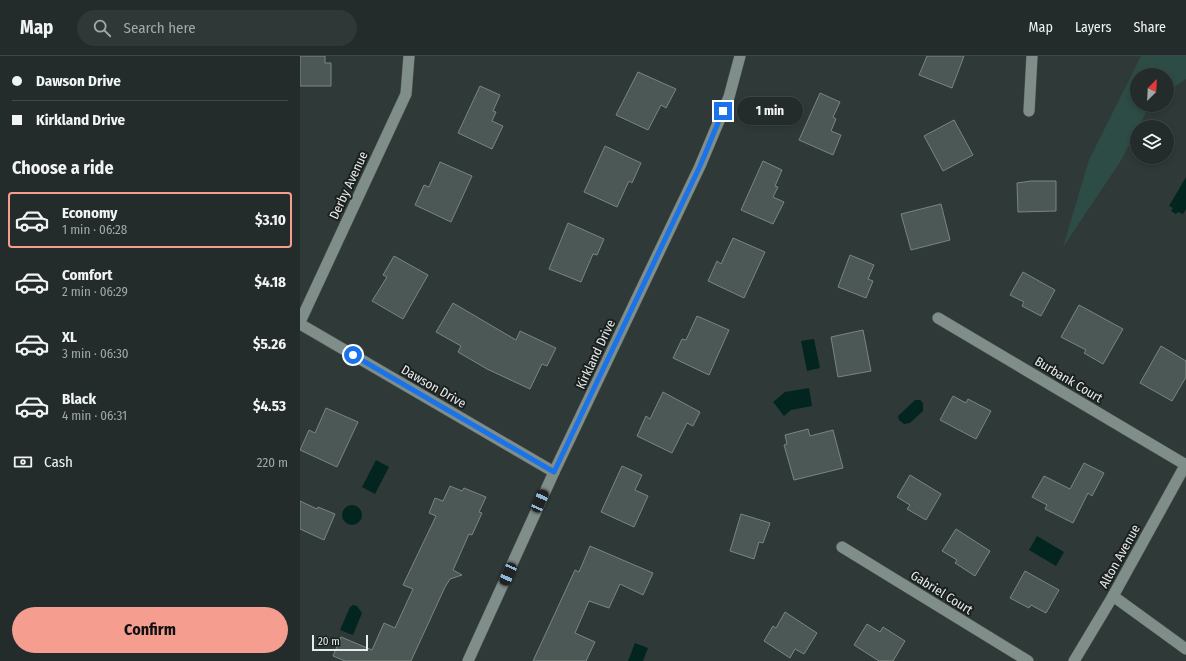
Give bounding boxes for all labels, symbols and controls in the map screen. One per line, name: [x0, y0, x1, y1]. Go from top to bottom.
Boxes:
search box: [77, 10, 357, 46]
text: Map: [20, 16, 53, 39]
icon: search: [91, 17, 113, 39]
text: Search here: [123, 19, 196, 37]
text: Map: [1029, 19, 1053, 36]
text: Layers: [1075, 19, 1111, 36]
text: Share: [1133, 19, 1166, 36]
north arrow: [1130, 68, 1174, 112]
map controls: [1130, 68, 1174, 164]
text: Dawson Drive: [36, 72, 121, 90]
callout: 1 min: [737, 97, 803, 125]
route end: [714, 102, 732, 120]
text: 1 min: [756, 103, 784, 118]
text: Kirkland Drive: [36, 111, 125, 129]
button: layers: [1130, 120, 1174, 164]
street label: Derby Avenue: [326, 149, 371, 222]
text: Choose a ride: [12, 157, 114, 179]
icon: car: [14, 202, 50, 238]
text: Economy: [62, 204, 117, 222]
text: $3.10: [255, 211, 286, 229]
text: 1 min · 06:28: [62, 222, 127, 237]
icon: car: [14, 264, 50, 300]
text: Comfort: [62, 266, 113, 284]
text: $4.18: [255, 273, 286, 291]
text: 2 min · 06:29: [62, 284, 128, 299]
street label: Kirkland Drive: [573, 317, 618, 391]
icon: car: [14, 326, 50, 362]
text: XL: [62, 328, 77, 346]
text: $5.26: [253, 335, 286, 353]
text: 3 min · 06:30: [62, 346, 129, 361]
route start: [344, 346, 362, 364]
street label: Burbank Court: [1032, 353, 1106, 406]
street label: Dawson Drive: [399, 362, 469, 411]
icon: car: [14, 388, 50, 424]
text: Black: [62, 390, 96, 408]
text: $4.53: [253, 397, 286, 415]
text: 4 min · 06:31: [62, 408, 127, 423]
icon: cash: [12, 451, 34, 473]
text: Cash: [44, 453, 73, 471]
text: 220 m: [257, 455, 288, 470]
car: [530, 488, 550, 514]
street label: Alton Avenue: [1096, 522, 1143, 591]
car: [498, 561, 518, 587]
street label: Gabriel Court: [908, 567, 976, 618]
button: Confirm: [12, 607, 288, 653]
scale bar: [312, 633, 368, 652]
text: 20 m: [318, 635, 340, 648]

